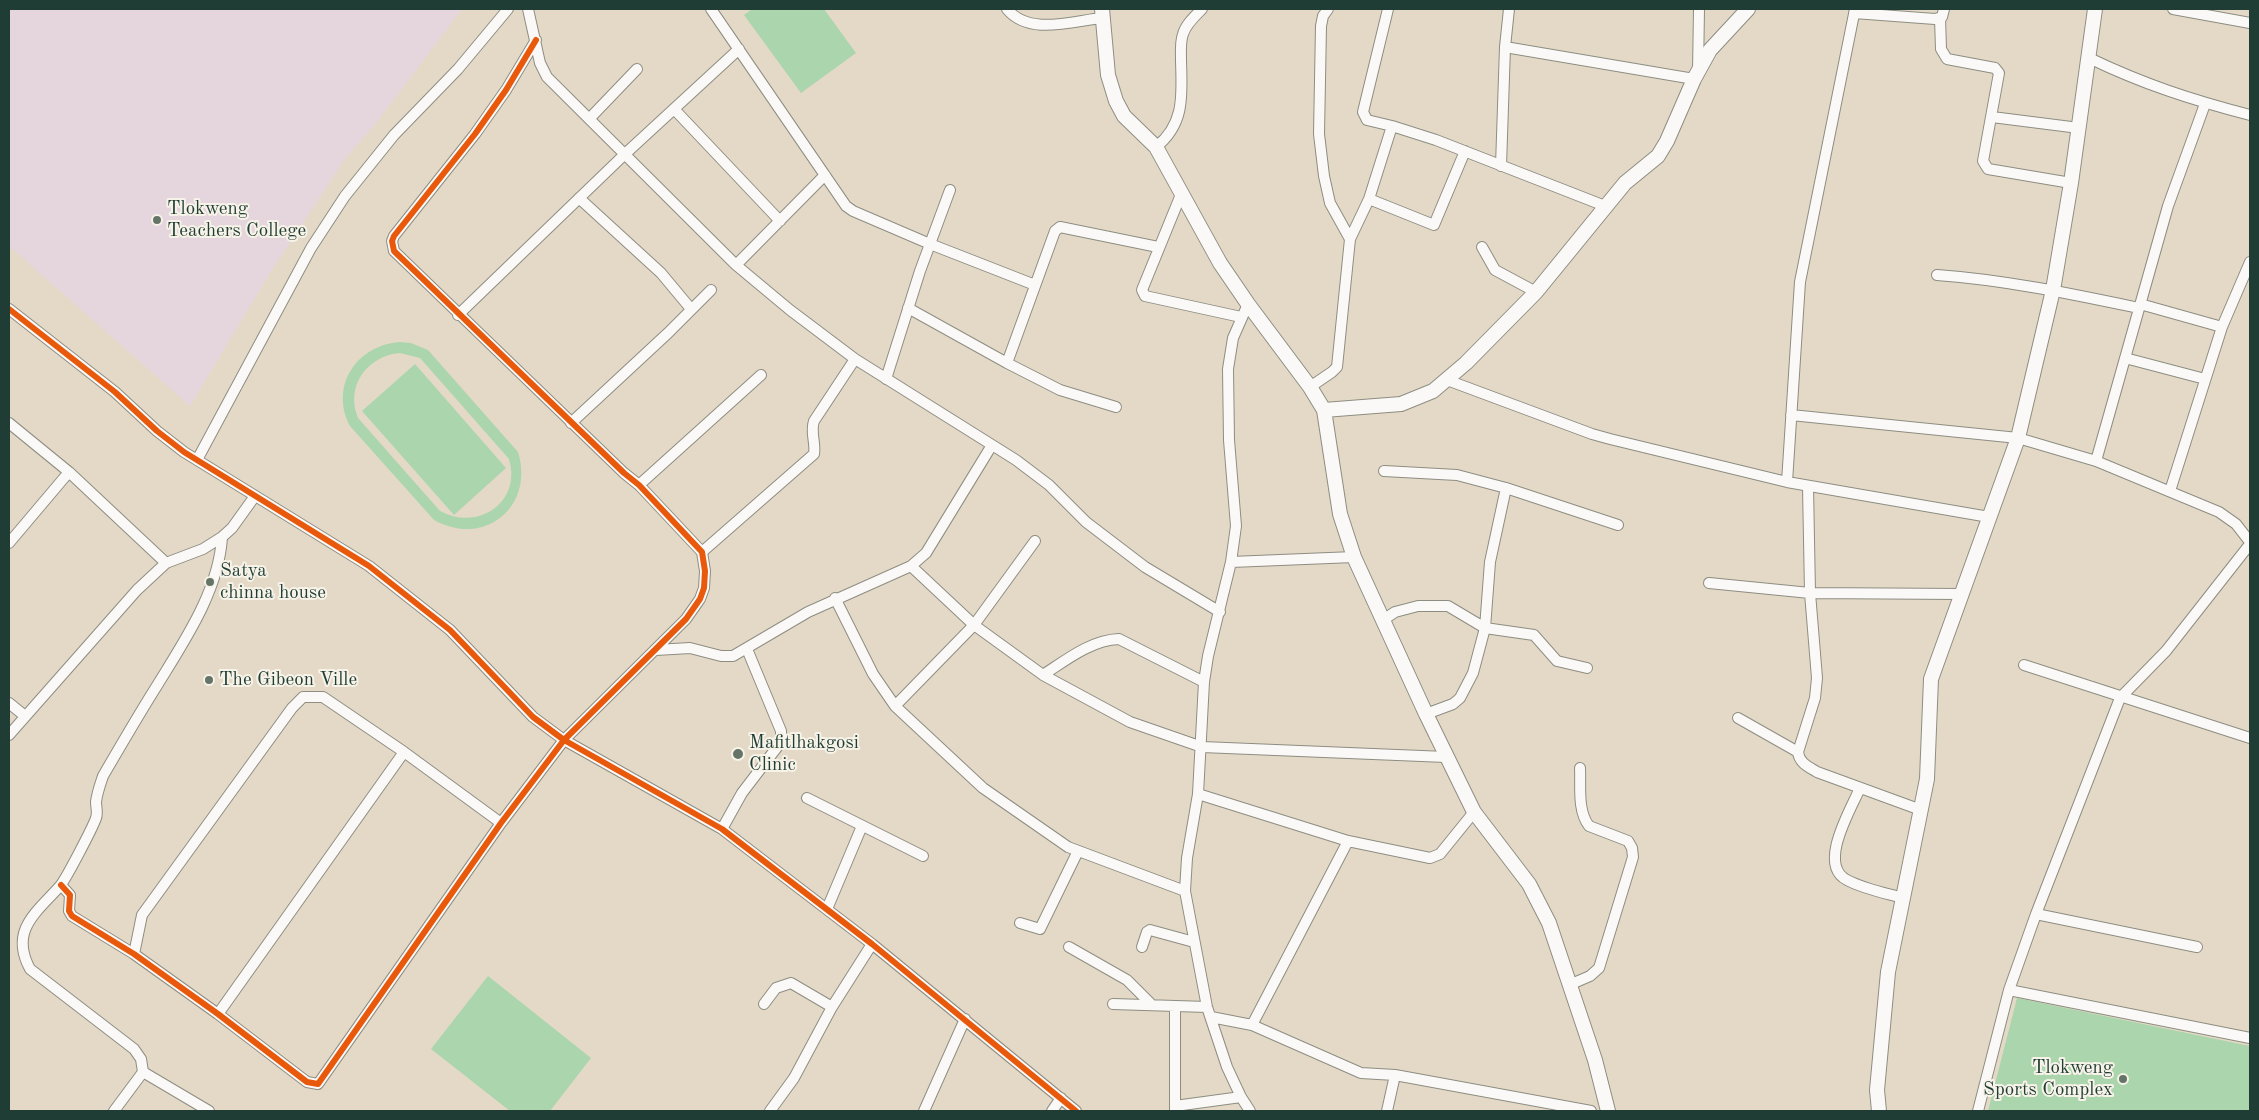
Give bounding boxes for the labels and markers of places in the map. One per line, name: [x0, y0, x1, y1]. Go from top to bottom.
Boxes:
place label: Tlokweng Teachers College: [167, 198, 306, 242]
marker: Tlokweng Teachers College: [151, 214, 163, 226]
place label: Satya chinna house: [220, 560, 326, 604]
marker: Satya chinna house: [204, 576, 216, 588]
place label: The Gibeon Ville: [219, 669, 357, 691]
marker: The Gibeon Ville: [203, 674, 215, 686]
place label: Mafitlhakgosi Clinic: [749, 732, 859, 776]
marker: Mafitlhakgosi Clinic: [731, 747, 745, 761]
place label: Tlokweng Sports Complex: [1983, 1057, 2113, 1101]
marker: Tlokweng Sports Complex: [2117, 1073, 2129, 1085]

